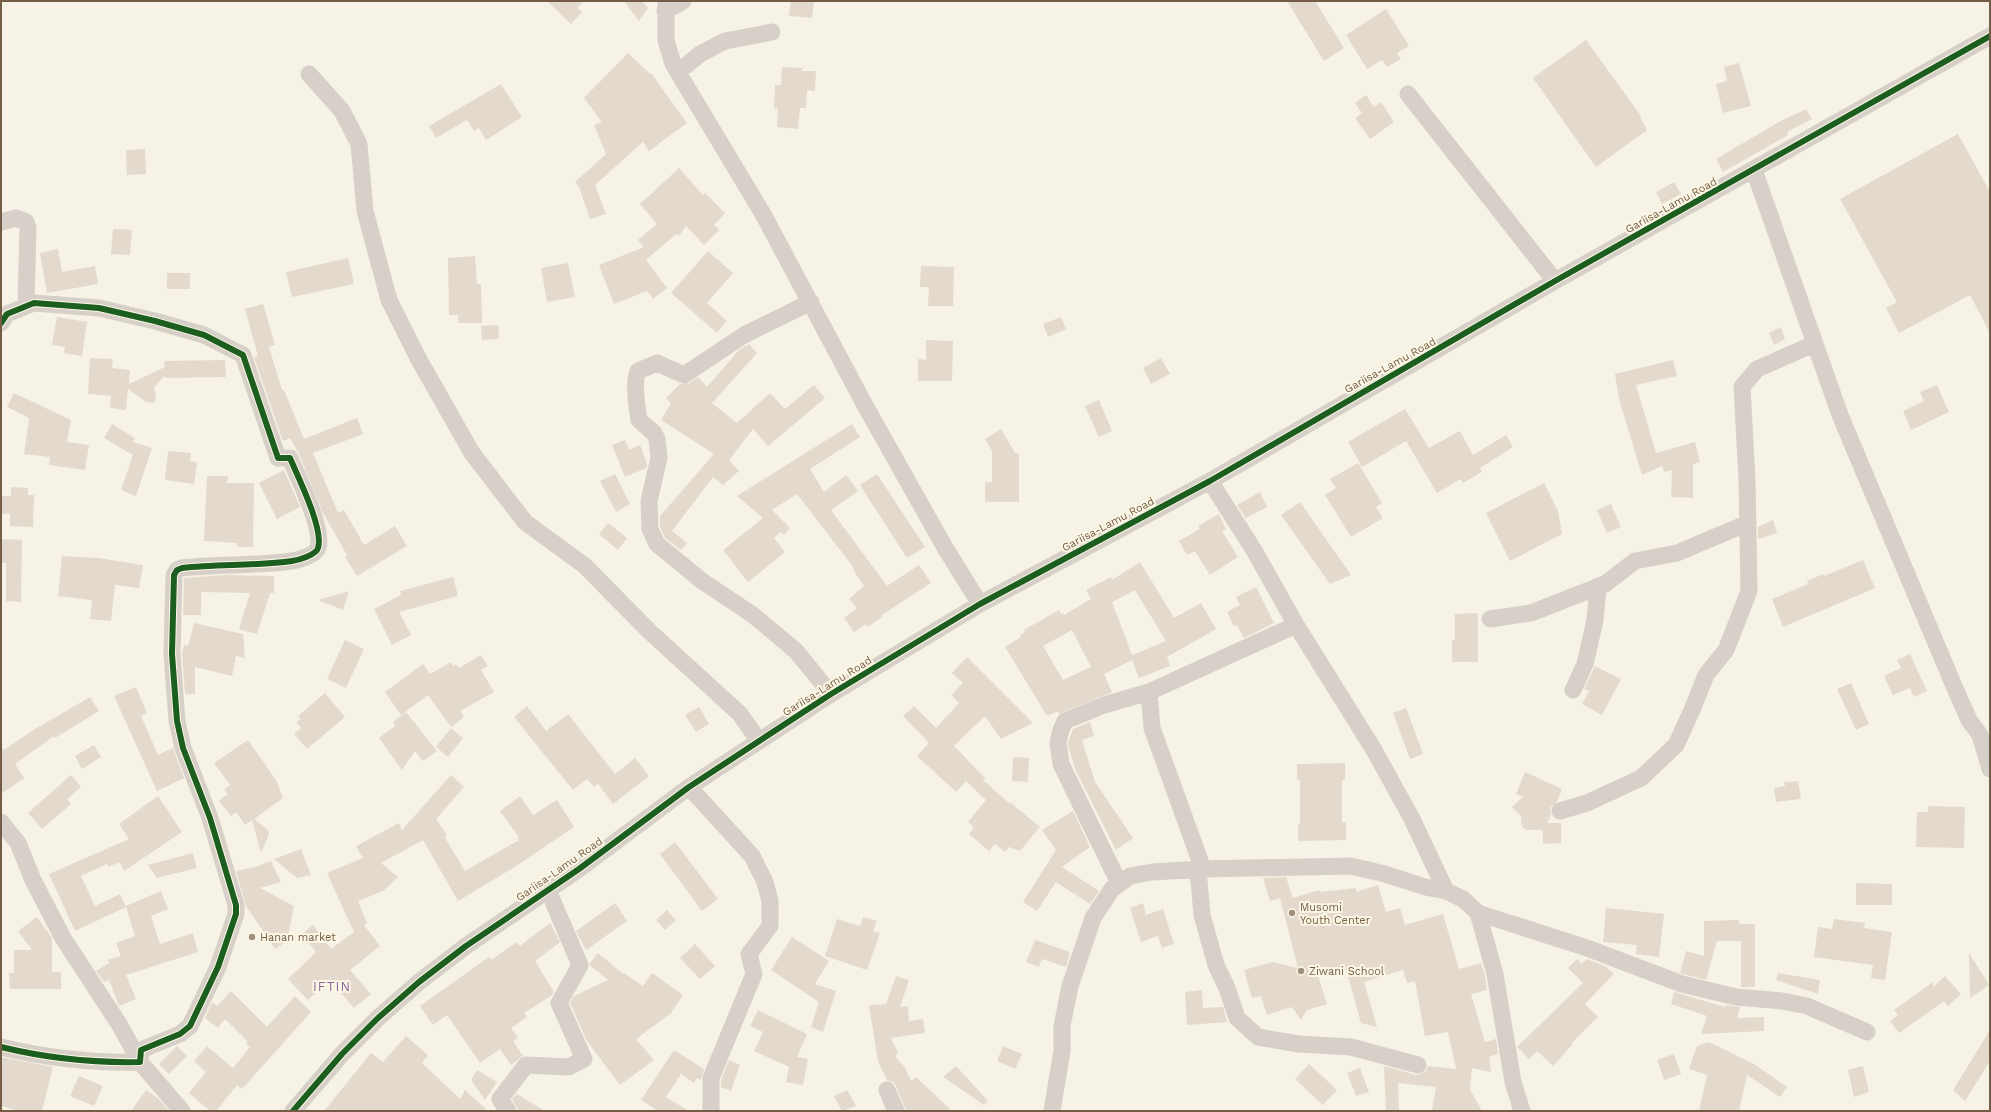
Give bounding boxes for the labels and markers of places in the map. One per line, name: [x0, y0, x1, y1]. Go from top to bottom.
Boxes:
place label: Musomi Youth Center: [1300, 901, 1371, 927]
marker: Musomi Youth Center: [1287, 908, 1297, 918]
place label: Hanan market: [260, 931, 336, 944]
marker: Hanan market: [247, 932, 257, 942]
place label: Ziwani School: [1309, 965, 1385, 978]
marker: Ziwani School: [1296, 966, 1306, 976]

